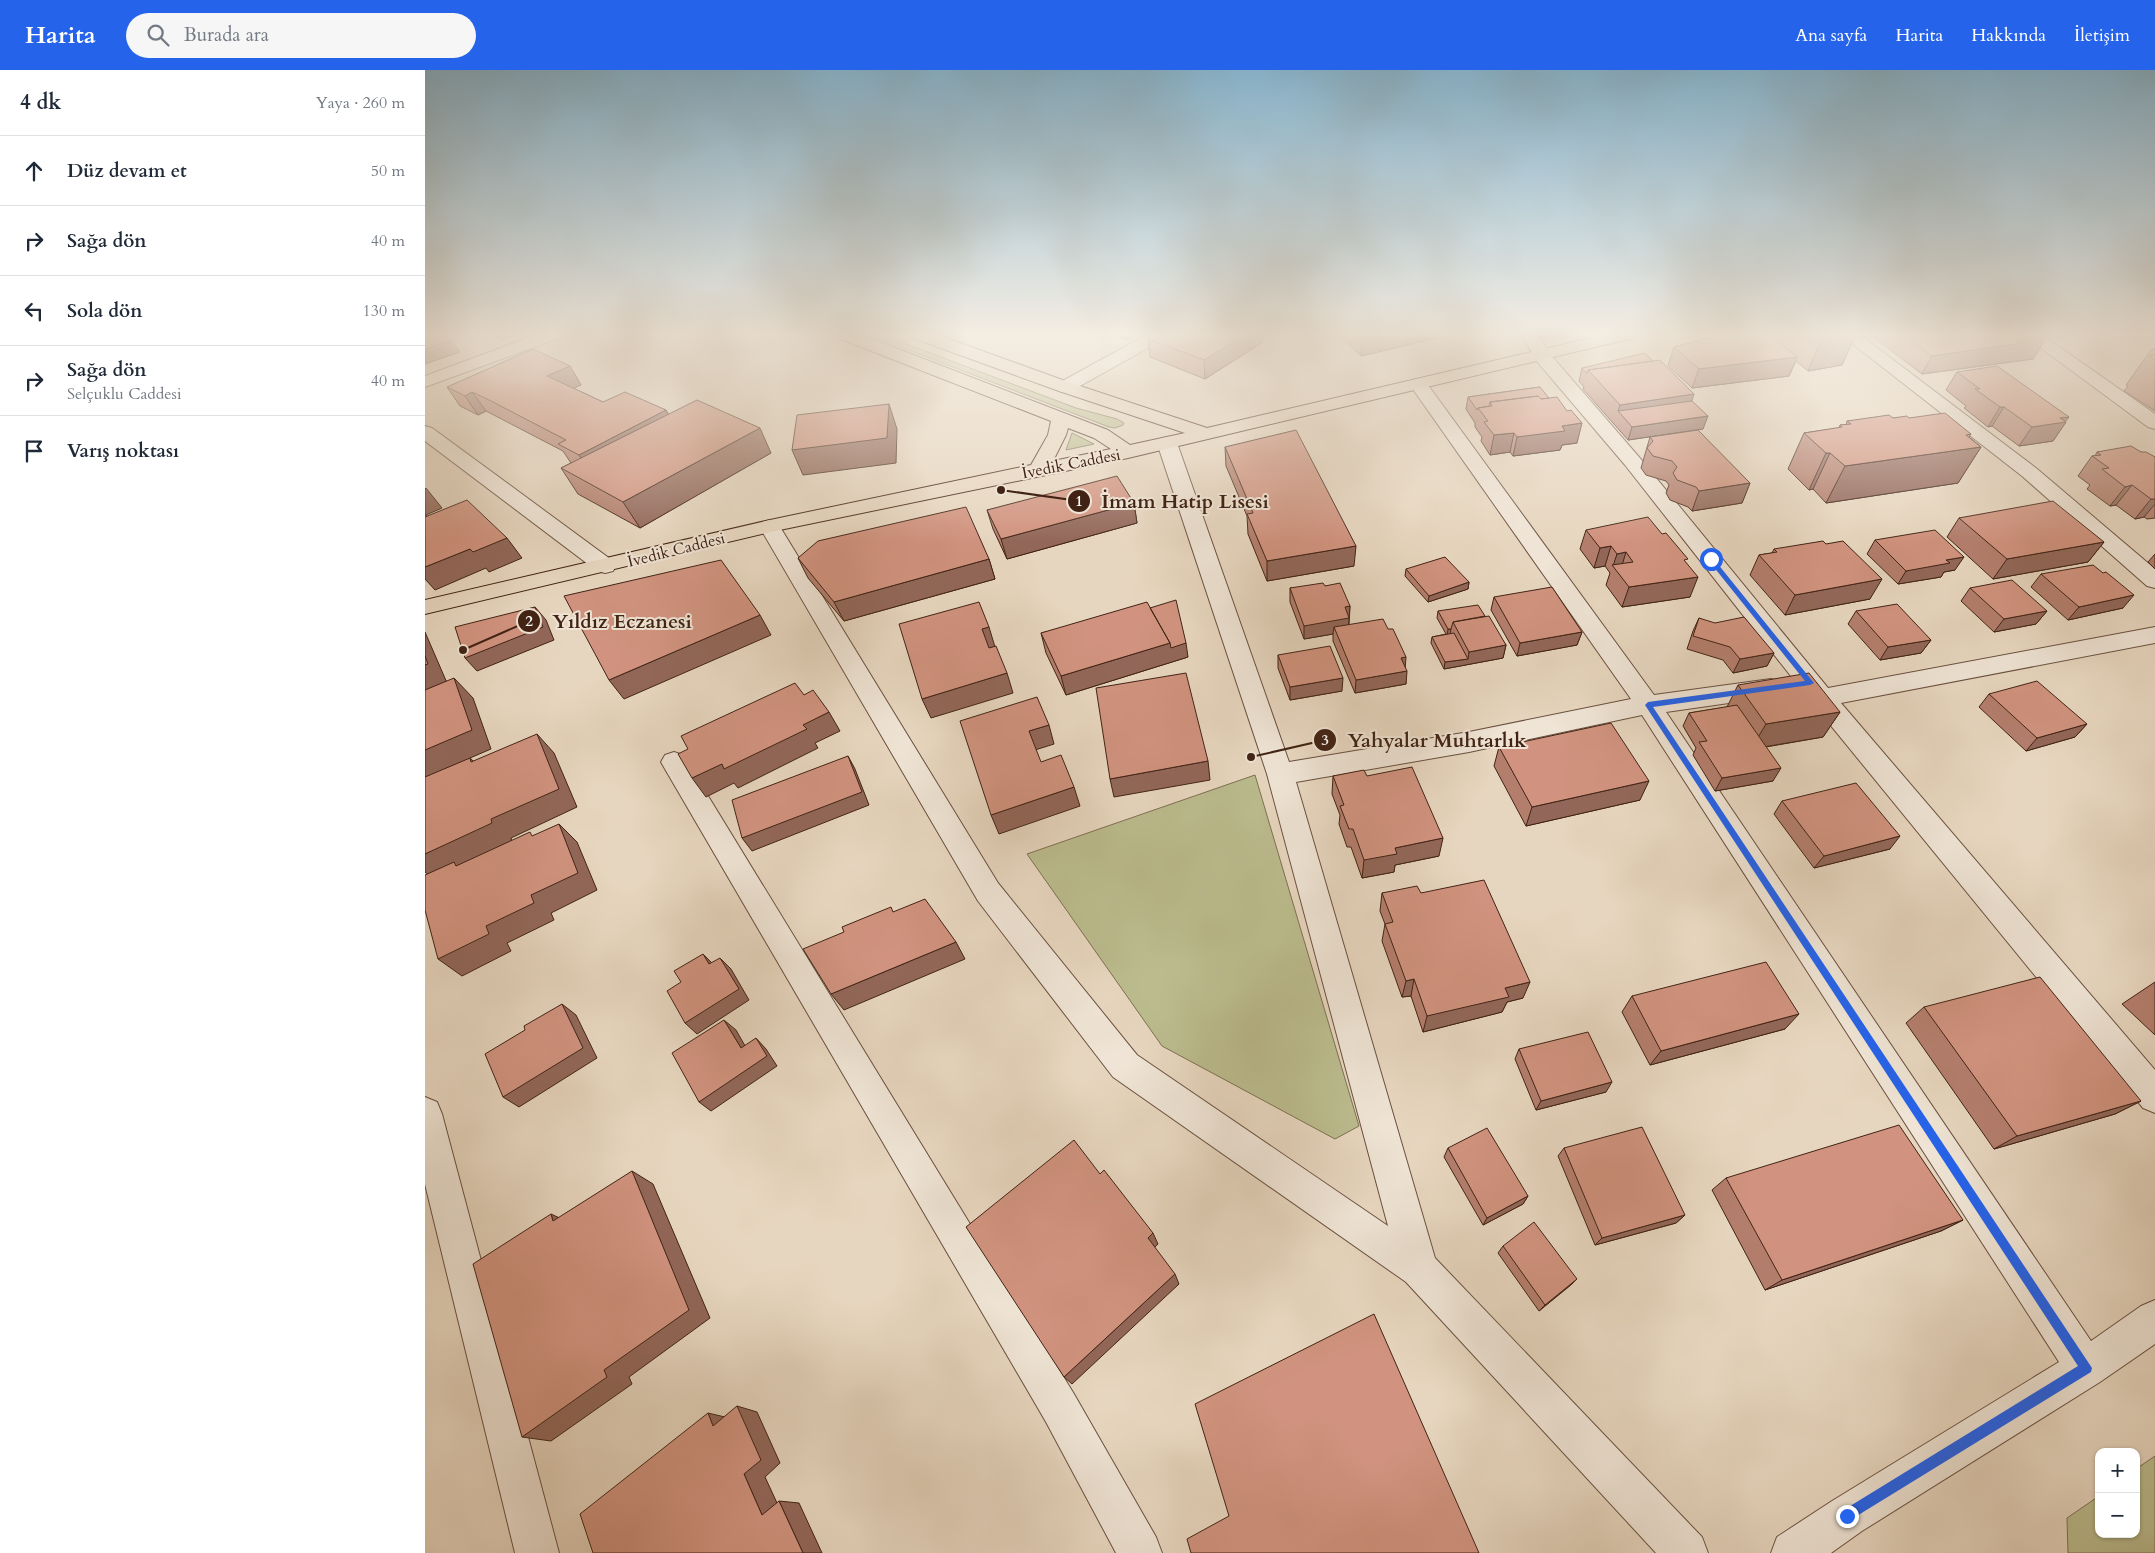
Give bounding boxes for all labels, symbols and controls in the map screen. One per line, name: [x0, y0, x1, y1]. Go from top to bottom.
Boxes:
search box: [126, 13, 476, 58]
text: Harita: [25, 19, 96, 52]
icon: search: [144, 21, 172, 49]
text: Burada ara: [184, 22, 269, 48]
text: Ana sayfa: [1795, 23, 1867, 48]
text: Harita: [1895, 23, 1943, 48]
text: Hakkında: [1971, 23, 2046, 48]
text: İletişim: [2074, 23, 2130, 48]
text: 4 dk: [20, 88, 61, 117]
text: Yaya · 260 m: [316, 92, 405, 114]
icon: ahead: [20, 157, 48, 185]
text: Düz devam et: [67, 158, 187, 184]
text: 50 m: [371, 160, 405, 182]
icon: right: [20, 227, 48, 255]
text: Sağa dön: [67, 228, 147, 254]
text: 40 m: [371, 230, 405, 252]
icon: left: [20, 297, 48, 325]
text: Sola dön: [67, 298, 142, 324]
text: 130 m: [363, 300, 405, 322]
text: Sağa dön: [67, 357, 147, 383]
icon: right: [20, 367, 48, 395]
text: 40 m: [371, 370, 405, 392]
text: Selçuklu Caddesi: [67, 383, 181, 405]
icon: arrive: [20, 437, 48, 465]
text: Varış noktası: [67, 438, 179, 464]
street label: İvedik Caddesi: [1020, 444, 1123, 484]
callout: İmam Hatip Lisesi: [1066, 483, 1279, 518]
text: İmam Hatip Lisesi: [1101, 488, 1269, 515]
text: 1: [1075, 491, 1083, 511]
street label: İvedik Caddesi: [625, 527, 728, 573]
route start: [1700, 548, 1723, 571]
callout: Yıldız Eczanesi: [517, 603, 702, 638]
text: Yıldız Eczanesi: [552, 608, 692, 635]
text: 2: [525, 611, 533, 631]
callout: Yahyalar Muhtarlık: [1313, 722, 1537, 757]
text: Yahyalar Muhtarlık: [1347, 727, 1527, 754]
text: 3: [1321, 730, 1329, 750]
map controls: [2095, 1448, 2140, 1538]
button: +: [2095, 1448, 2140, 1493]
button: −: [2095, 1493, 2140, 1538]
route end: [1836, 1505, 1859, 1528]

